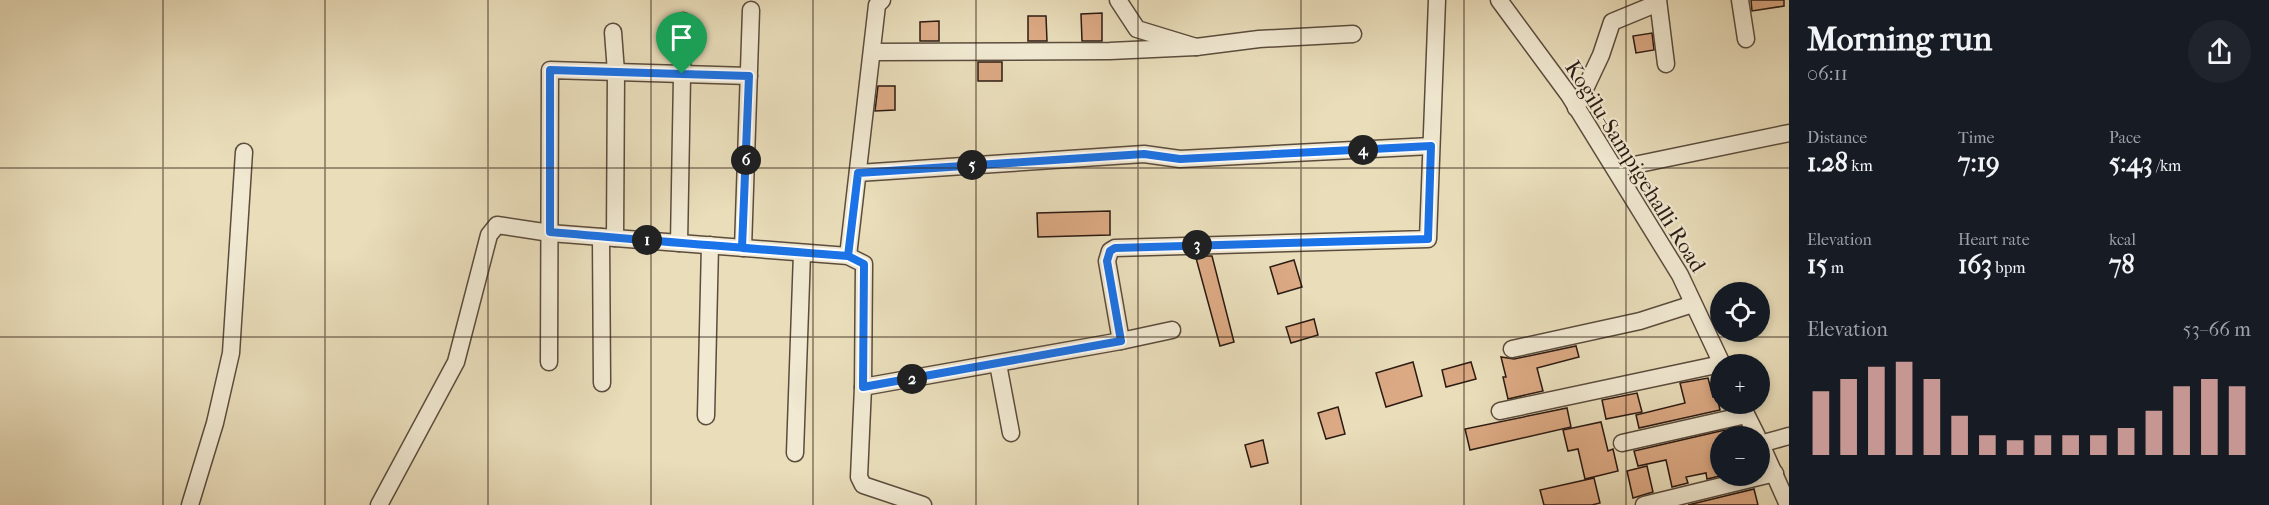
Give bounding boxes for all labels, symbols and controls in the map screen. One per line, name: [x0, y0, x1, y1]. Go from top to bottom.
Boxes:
pin: [656, 12, 707, 74]
text: Morning run: [1807, 20, 1992, 59]
button: share: [2188, 20, 2251, 83]
icon: arrive: [665, 21, 698, 54]
street label: Kogilu-Sampigehalli Road: [1559, 56, 1712, 278]
text: 06:11: [1807, 62, 1848, 85]
text: Distance: [1807, 128, 1867, 147]
text: Time: [1958, 128, 1994, 147]
text: Pace: [2109, 128, 2141, 147]
pin: 4: [1348, 135, 1378, 165]
text: 4: [1358, 140, 1368, 159]
pin: 6: [731, 145, 761, 175]
text: 1.28: [1807, 147, 1848, 178]
text: 7:19: [1958, 147, 2000, 178]
text: 5:43: [2109, 147, 2153, 178]
text: 6: [742, 150, 750, 169]
pin: 5: [957, 150, 987, 180]
text: 5: [969, 155, 975, 174]
text: km: [1848, 156, 1873, 175]
text: /km: [2153, 156, 2181, 175]
pin: 1: [632, 225, 662, 255]
text: 1: [644, 230, 650, 249]
pin: 3: [1182, 230, 1212, 260]
text: Elevation: [1807, 230, 1872, 249]
text: Heart rate: [1958, 230, 2030, 249]
text: kcal: [2109, 230, 2136, 249]
text: 3: [1194, 235, 1200, 254]
text: 15: [1807, 249, 1827, 280]
text: 163: [1958, 249, 1992, 280]
text: 78: [2109, 249, 2135, 280]
text: m: [1827, 258, 1844, 277]
text: bpm: [1992, 258, 2026, 277]
map controls: [1710, 282, 1770, 486]
button: locate: [1710, 282, 1770, 342]
text: Elevation: [1807, 318, 1888, 341]
text: 53–66 m: [2183, 318, 2251, 341]
button: +: [1710, 354, 1770, 414]
pin: 2: [897, 364, 927, 394]
text: 2: [908, 369, 916, 388]
button: −: [1710, 426, 1770, 486]

